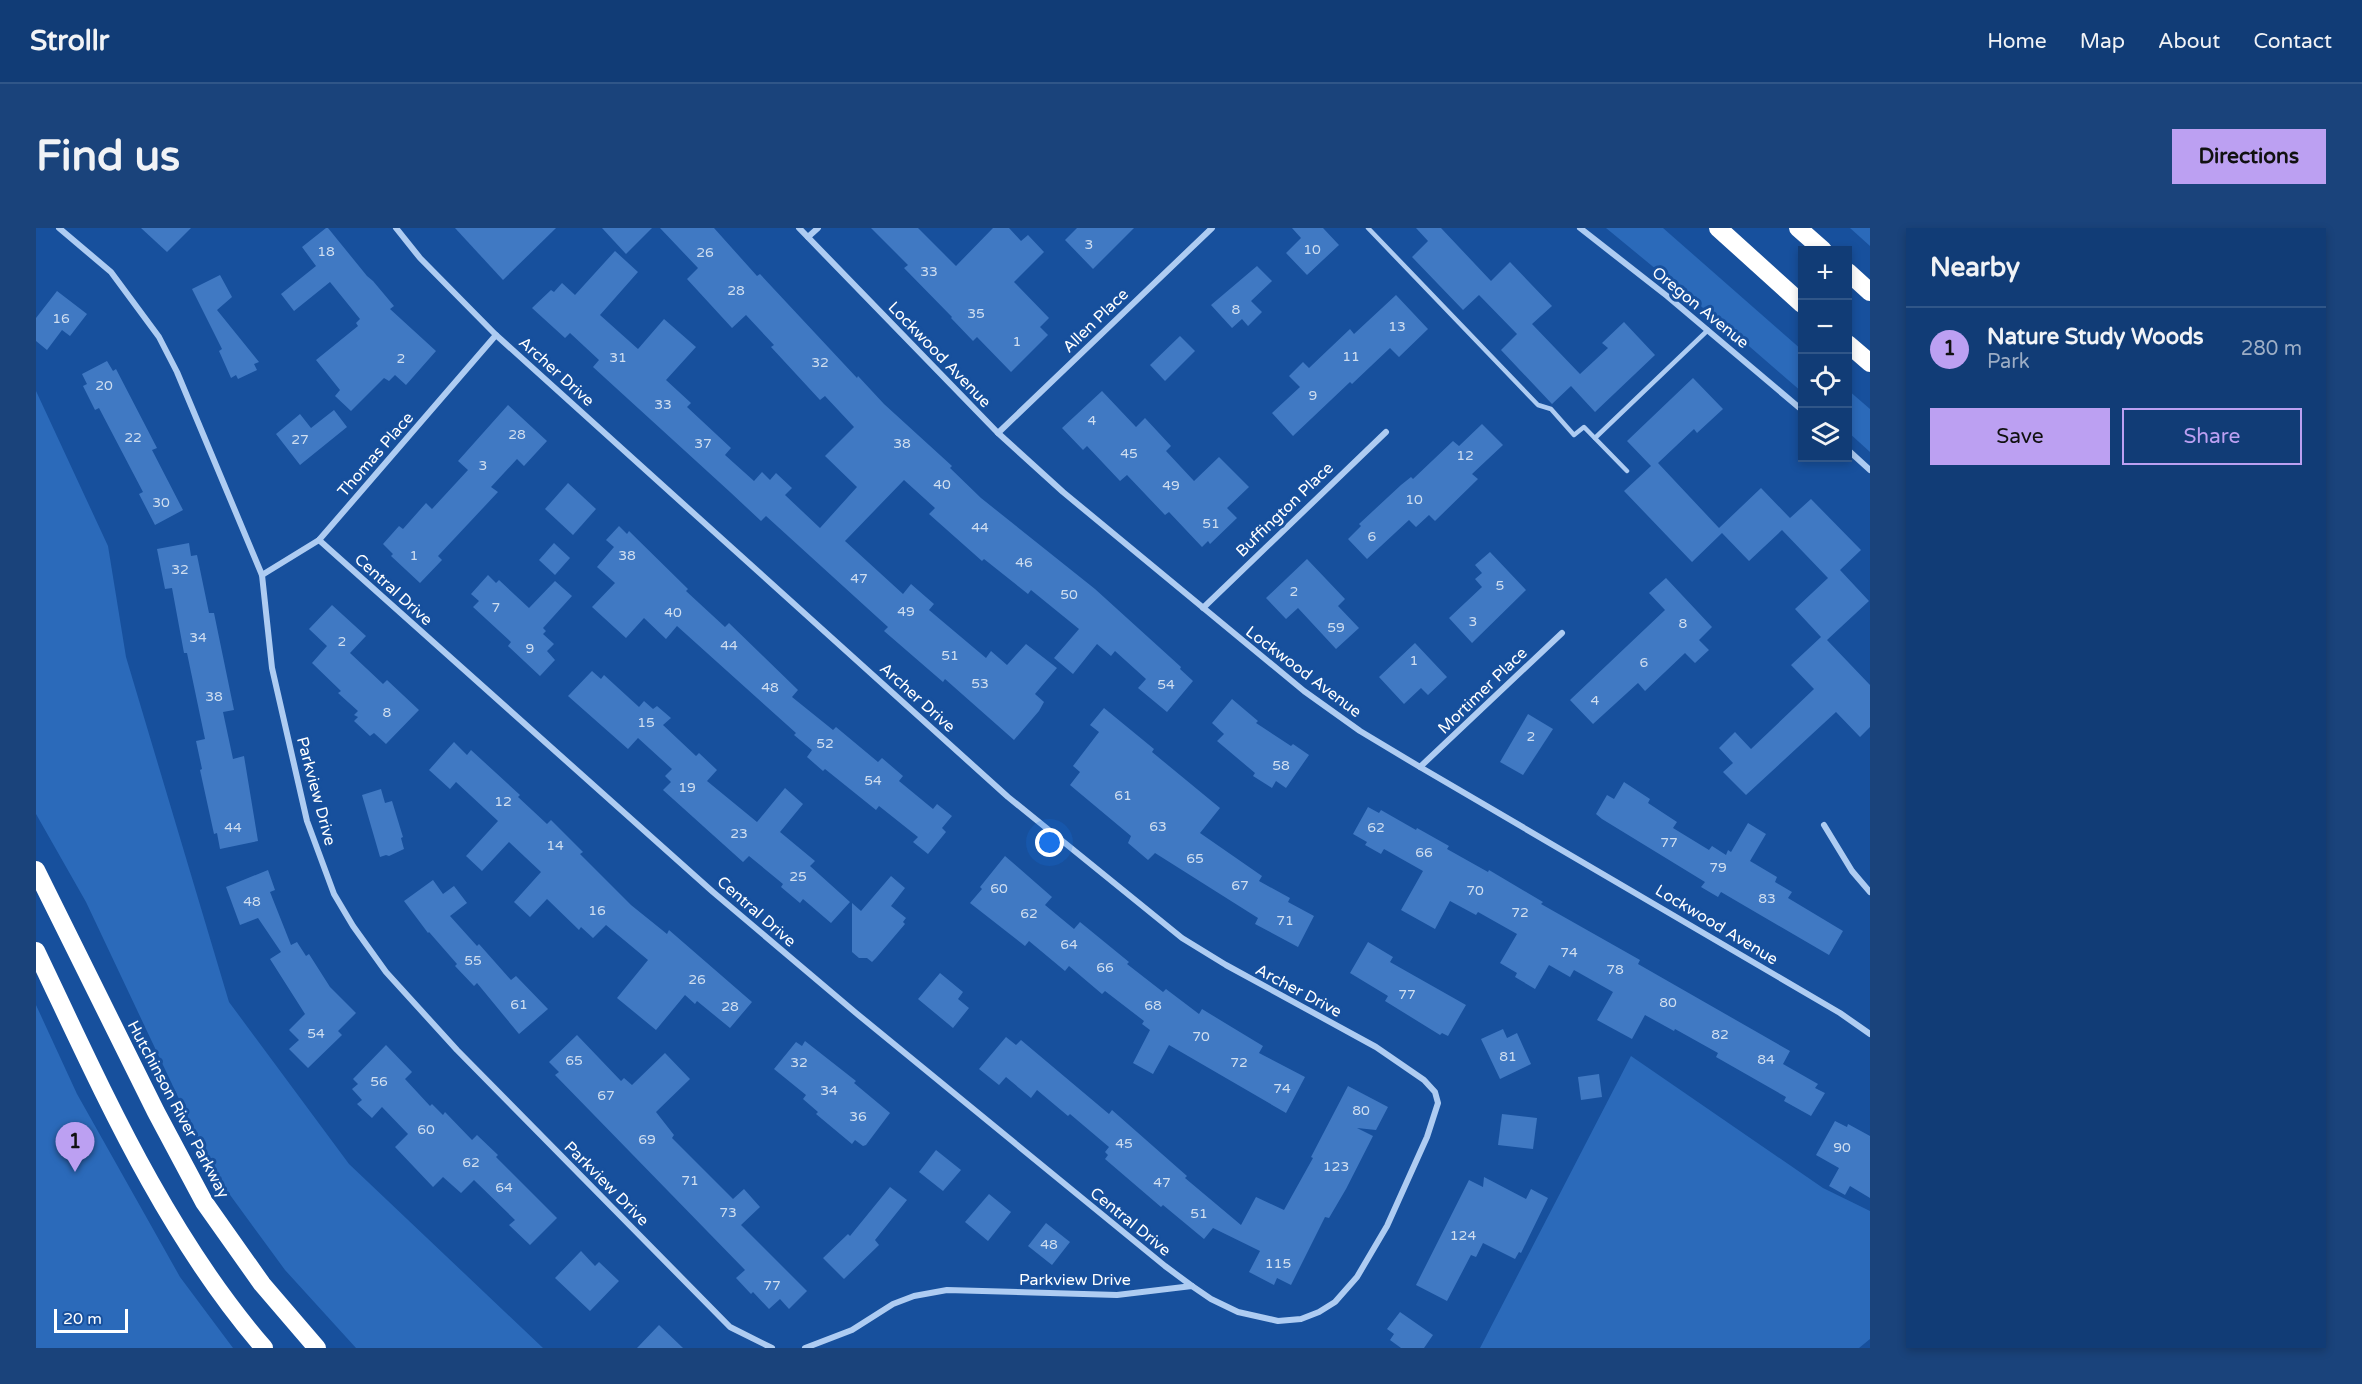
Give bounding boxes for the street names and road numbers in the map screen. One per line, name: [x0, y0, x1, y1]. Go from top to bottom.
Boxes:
street label: Oregon Avenue: [1648, 263, 1753, 353]
street label: Allen Place: [1059, 284, 1133, 357]
street label: Lockwood Avenue: [884, 297, 995, 412]
street label: Archer Drive: [514, 333, 598, 411]
street label: Thomas Place: [334, 408, 418, 501]
street label: Buffington Place: [1232, 458, 1338, 561]
street label: Central Drive: [350, 549, 437, 630]
street label: Lockwood Avenue: [1242, 622, 1365, 722]
street label: Mortimer Place: [1434, 643, 1531, 738]
street label: Archer Drive: [875, 659, 959, 737]
street label: Parkview Drive: [292, 735, 340, 848]
street label: Central Drive: [713, 872, 800, 952]
street label: Lockwood Avenue: [1651, 880, 1782, 969]
street label: Archer Drive: [1252, 960, 1345, 1022]
street label: Hutchinson River Parkway: [123, 1017, 234, 1202]
street label: Parkview Drive: [560, 1137, 653, 1230]
street label: Central Drive: [1086, 1183, 1175, 1260]
street label: Parkview Drive: [1019, 1270, 1131, 1290]

